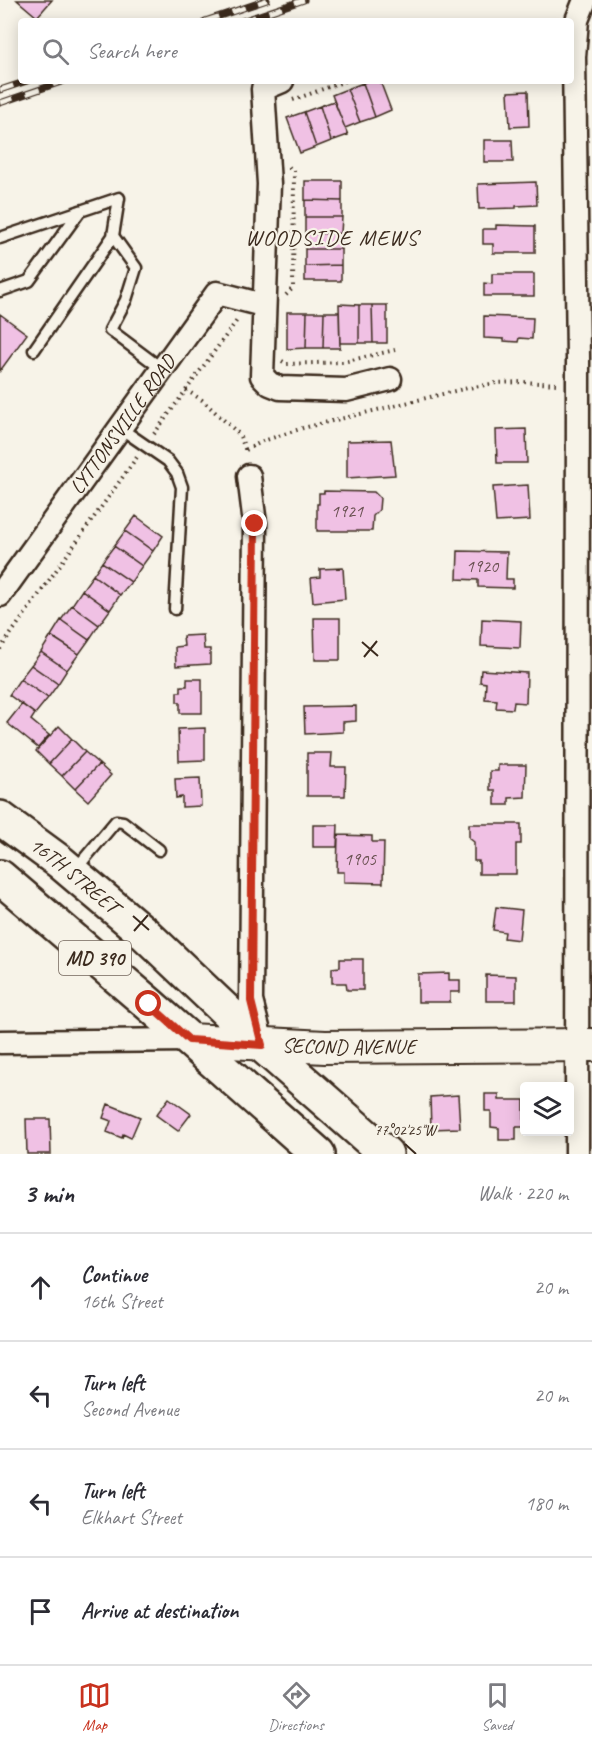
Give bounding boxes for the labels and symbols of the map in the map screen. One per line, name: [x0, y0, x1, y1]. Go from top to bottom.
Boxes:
district label: WOODSIDE MEWS: [245, 224, 421, 252]
street label: LYTTONSVILLE ROAD: [64, 348, 182, 499]
house number: 1921: [331, 500, 364, 522]
route end: [241, 510, 267, 536]
house number: 1920: [466, 555, 500, 577]
street label: 16TH STREET: [25, 831, 129, 923]
house number: 1905: [344, 848, 377, 870]
road number: MD 390: [59, 941, 131, 975]
route start: [135, 990, 161, 1016]
street label: SECOND AVENUE: [281, 1032, 418, 1060]
text: 77°02'25"W: [375, 1121, 439, 1140]

